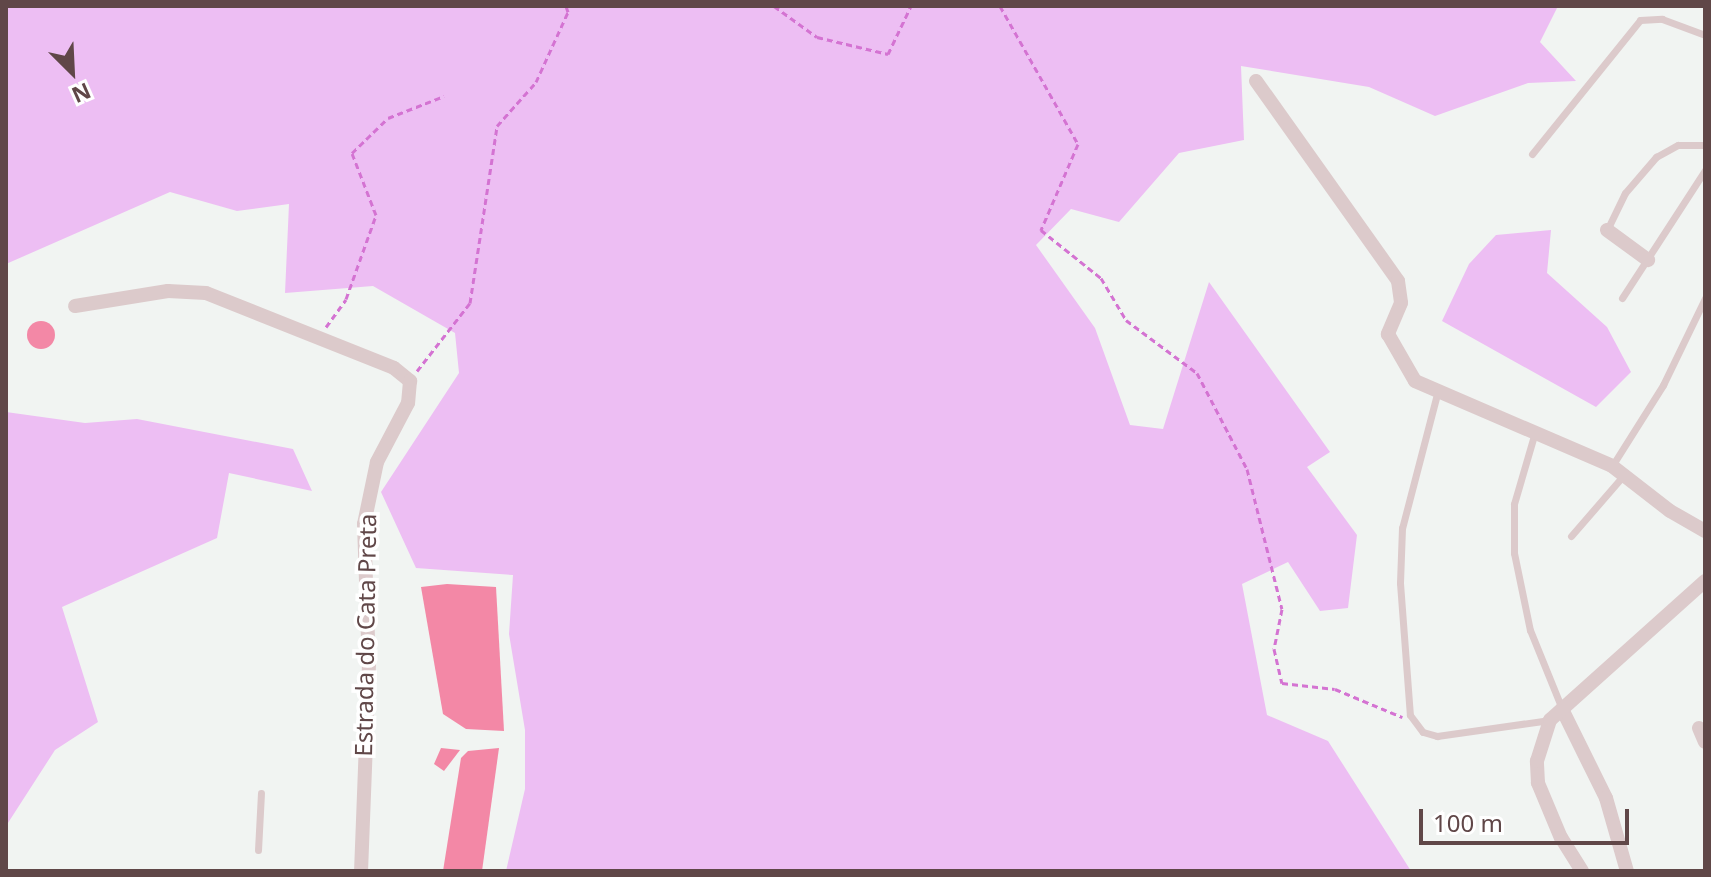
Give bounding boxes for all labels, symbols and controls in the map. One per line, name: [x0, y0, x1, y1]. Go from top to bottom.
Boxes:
north arrow: [32, 32, 112, 112]
text: N: [67, 77, 96, 111]
street label: Estrada do Cata Preta: [348, 513, 382, 757]
scale bar: [1423, 793, 1633, 843]
text: 100 m: [1433, 806, 1503, 839]

